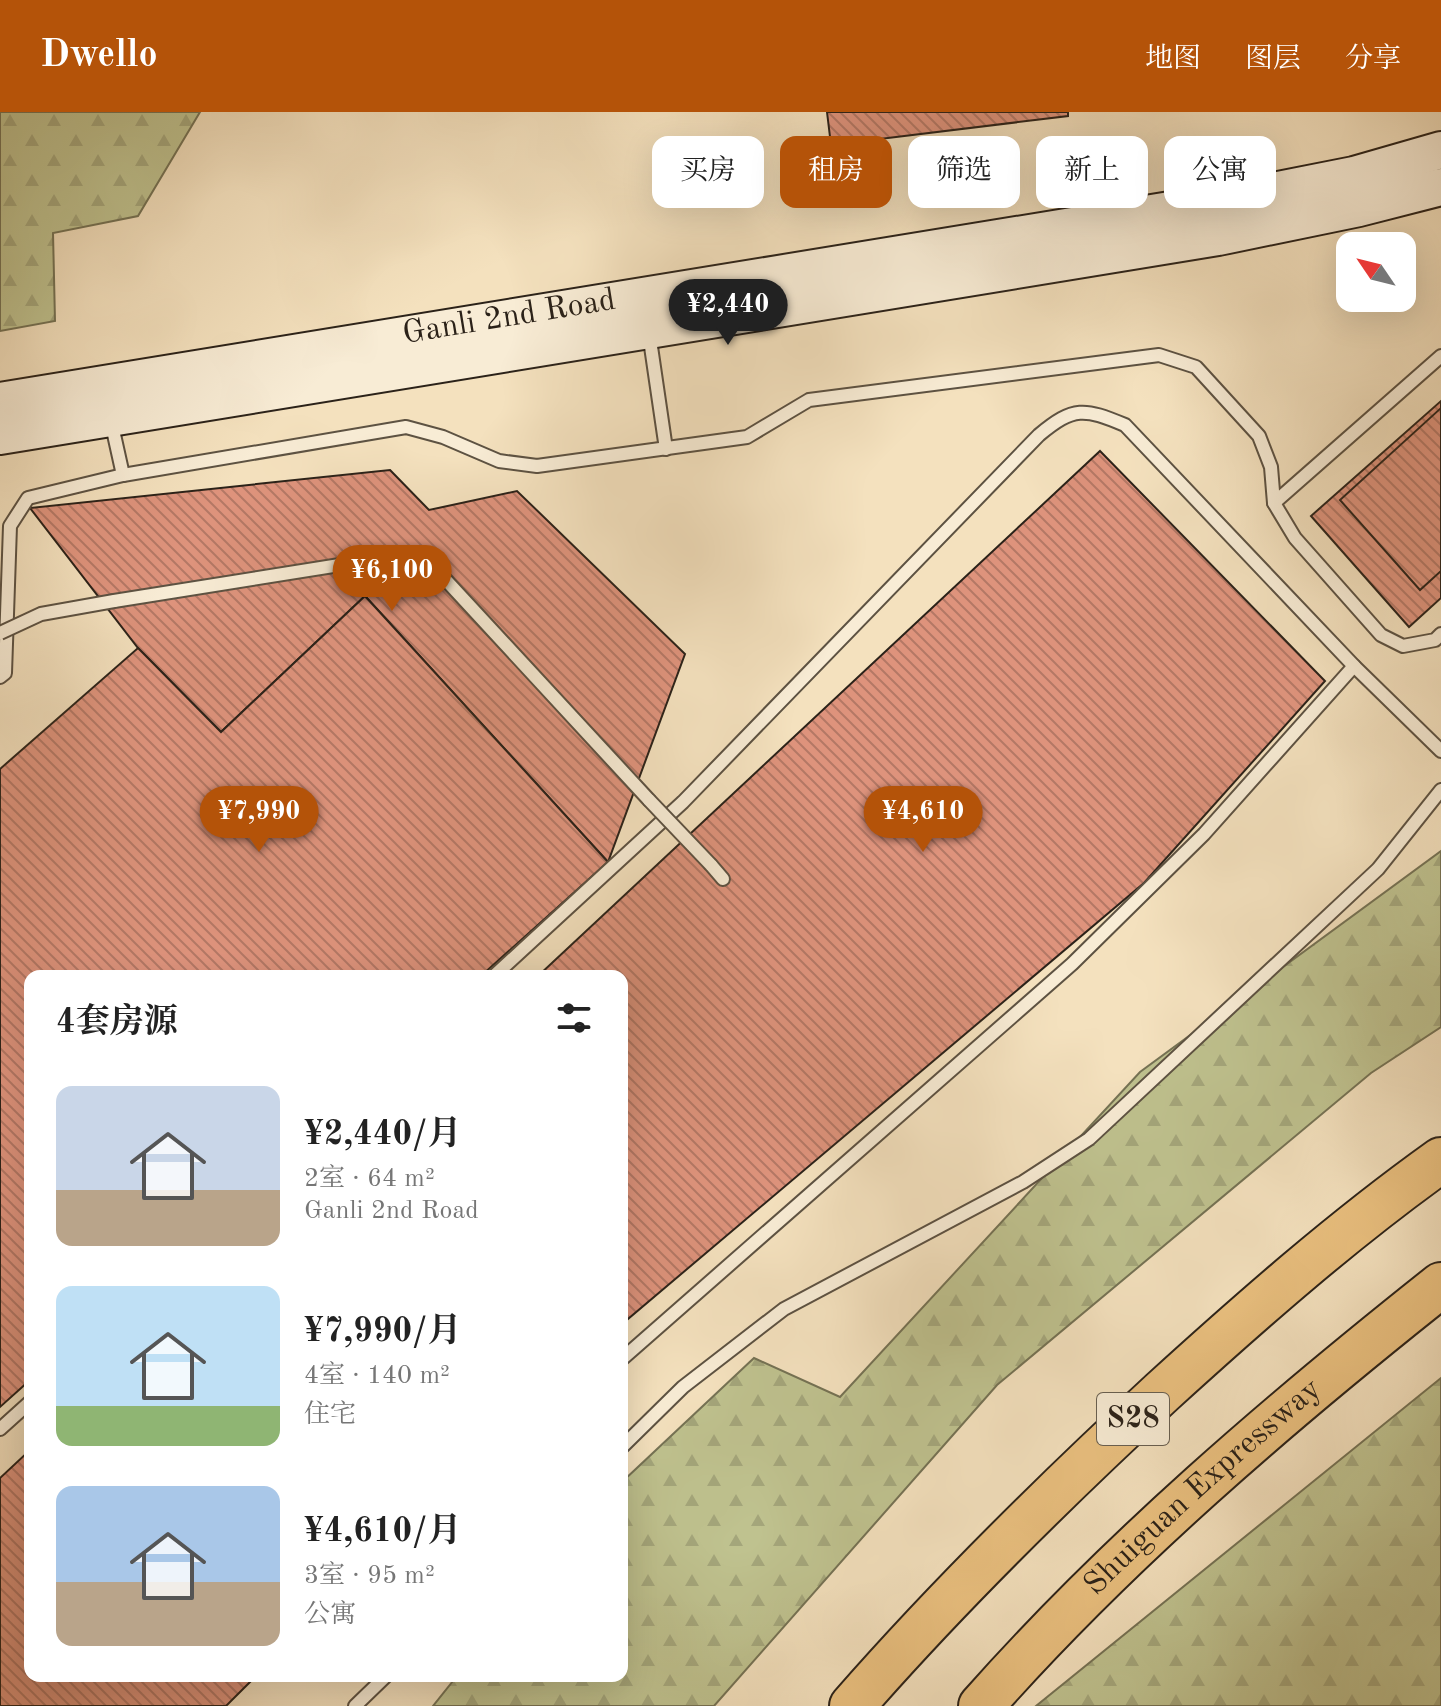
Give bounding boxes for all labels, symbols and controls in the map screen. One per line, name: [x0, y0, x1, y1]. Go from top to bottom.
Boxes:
text: Dwello: [40, 37, 158, 75]
text: 地图: [1145, 46, 1201, 74]
text: 图层: [1245, 46, 1301, 74]
text: 分享: [1345, 46, 1401, 74]
chip: 买房: [652, 136, 764, 208]
chip: 租房: [780, 136, 892, 208]
chip: 筛选: [908, 136, 1020, 208]
chip: 新上: [1036, 136, 1148, 208]
chip: 公寓: [1164, 136, 1276, 208]
north arrow: [1336, 232, 1416, 312]
map controls: [1336, 232, 1416, 312]
pin: ¥2,440: [663, 279, 793, 347]
street label: Ganli 2nd Road: [400, 285, 618, 351]
text: ¥2,440: [687, 292, 769, 318]
pin: ¥6,100: [327, 545, 457, 613]
text: ¥6,100: [351, 558, 433, 584]
pin: ¥7,990: [194, 786, 324, 854]
pin: ¥4,610: [858, 786, 988, 854]
text: ¥7,990: [218, 799, 300, 825]
text: ¥4,610: [882, 799, 964, 825]
icon: filters: [552, 996, 596, 1040]
text: 4套房源: [56, 1006, 178, 1040]
icon: home: [120, 1118, 216, 1214]
text: ¥2,440/月: [304, 1118, 461, 1152]
text: 2室 · 64 m²: [304, 1166, 435, 1192]
text: Ganli 2nd Road: [304, 1198, 479, 1224]
text: ¥7,990/月: [304, 1315, 461, 1349]
icon: home: [120, 1318, 216, 1414]
text: 4室 · 140 m²: [304, 1363, 450, 1389]
street label: Shuiguan Expressway: [1079, 1373, 1328, 1602]
road number: S28: [1097, 1393, 1169, 1445]
text: 住宅: [304, 1402, 356, 1428]
text: ¥4,610/月: [304, 1515, 461, 1549]
icon: home: [120, 1518, 216, 1614]
text: 3室 · 95 m²: [304, 1563, 435, 1589]
text: 公寓: [304, 1602, 356, 1628]

